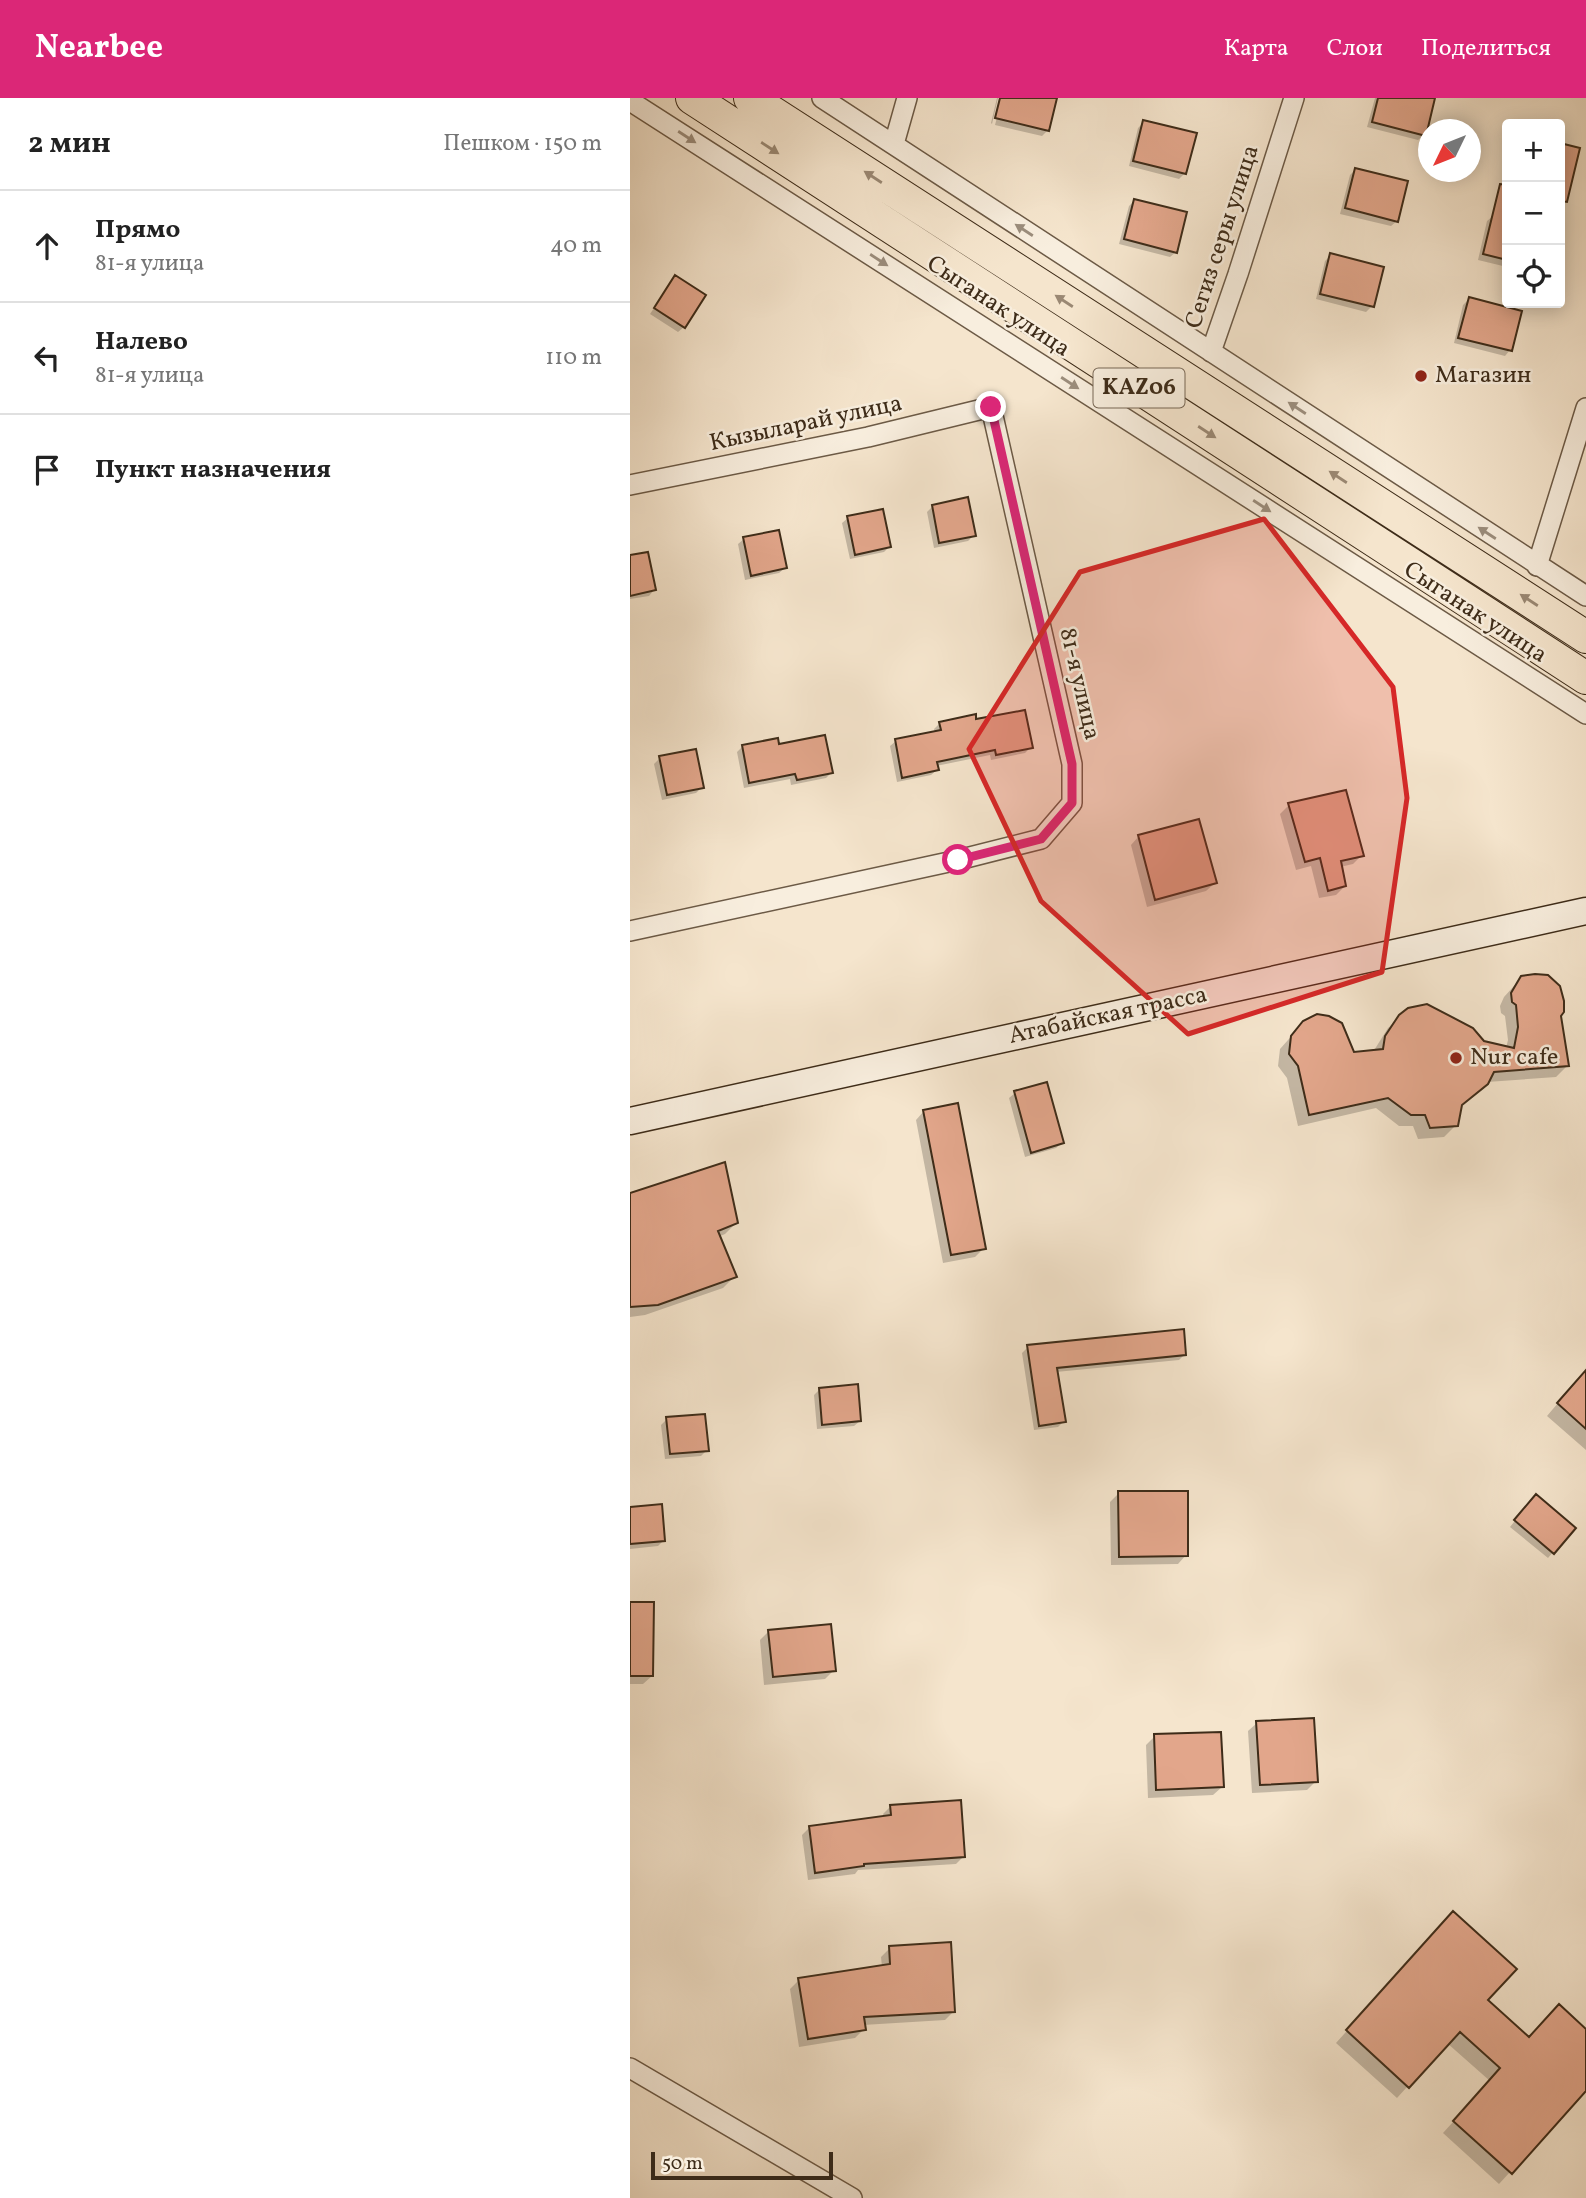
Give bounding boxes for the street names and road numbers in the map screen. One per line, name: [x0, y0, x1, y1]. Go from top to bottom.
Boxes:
street label: Сегиз серы улица: [1177, 141, 1269, 333]
street label: Сыганак улица: [919, 248, 1077, 366]
road number: KАZ06: [1093, 368, 1184, 408]
street label: Кызыларай улица: [707, 387, 905, 461]
street label: Сыганак улица: [1396, 554, 1554, 672]
street label: 81-я улица: [1050, 625, 1108, 743]
street label: Атабайская трасса: [1006, 978, 1210, 1054]

